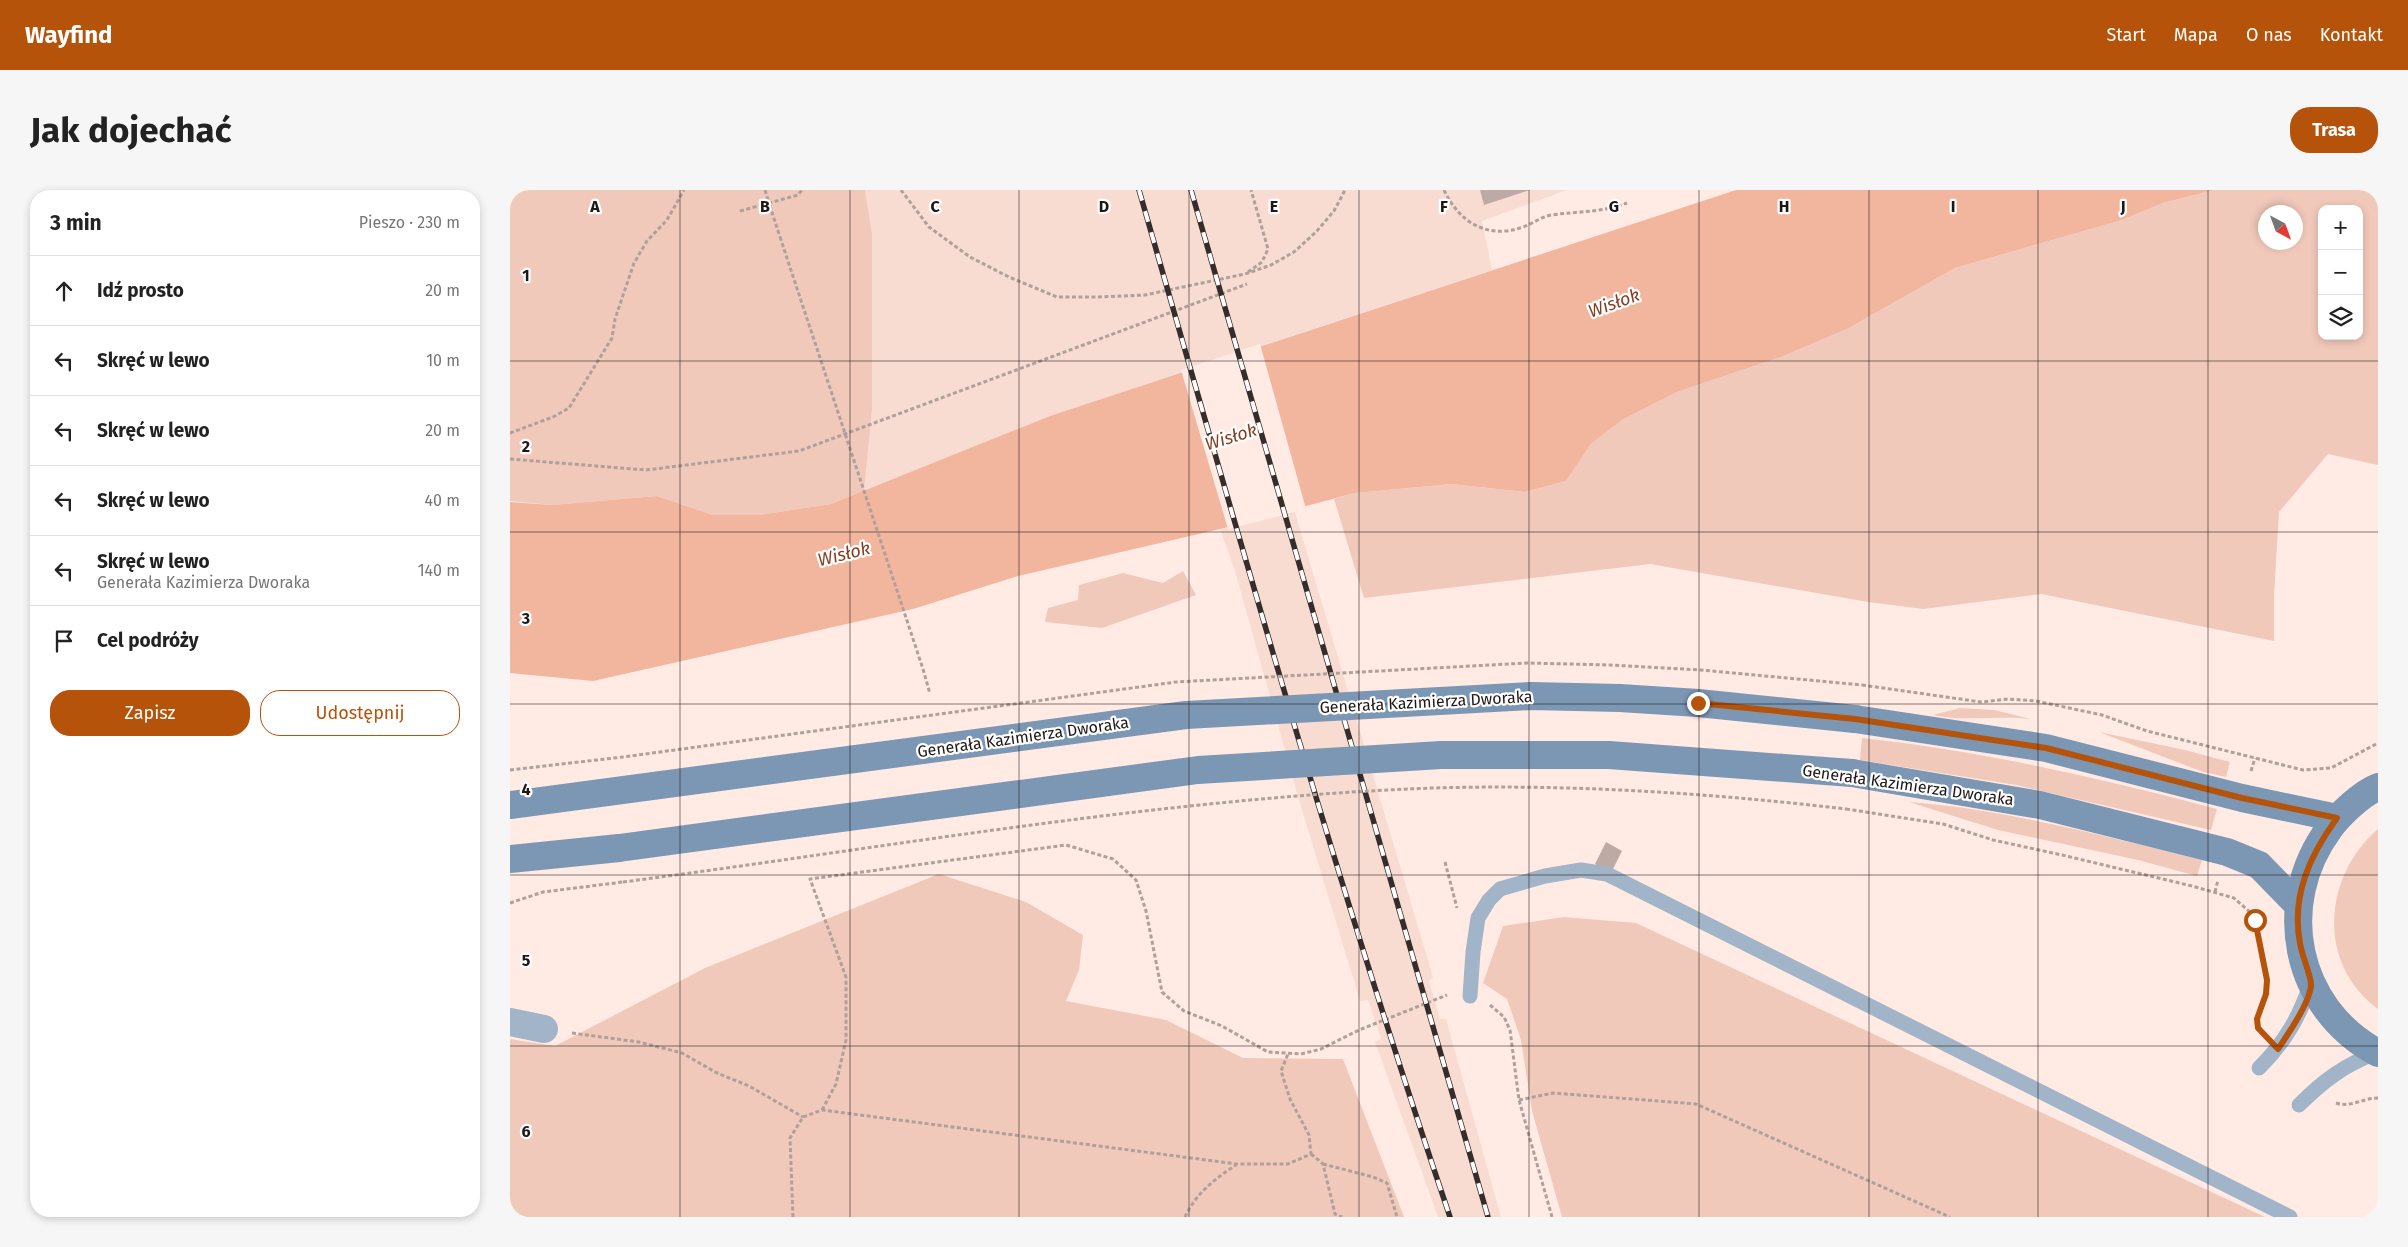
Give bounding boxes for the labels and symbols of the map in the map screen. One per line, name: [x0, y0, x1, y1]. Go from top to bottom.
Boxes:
text: A: [589, 197, 600, 216]
text: B: [760, 197, 770, 216]
text: C: [930, 197, 940, 216]
text: D: [1099, 197, 1109, 216]
text: E: [1270, 197, 1278, 216]
text: F: [1440, 197, 1448, 216]
text: G: [1609, 197, 1619, 216]
text: H: [1779, 197, 1789, 216]
text: I: [1951, 197, 1955, 216]
text: J: [2119, 197, 2126, 216]
north arrow: [2258, 205, 2303, 250]
text: 1: [522, 266, 530, 285]
water label: Wisłok: [1585, 283, 1643, 322]
water label: Wisłok: [1202, 419, 1260, 455]
text: 2: [522, 437, 530, 456]
water label: Wisłok: [816, 537, 873, 571]
text: 3: [521, 609, 530, 628]
street label: Generała Kazimierza Dworaka: [1319, 687, 1533, 717]
route end: [1687, 692, 1710, 715]
street label: Generała Kazimierza Dworaka: [916, 713, 1130, 761]
street label: Generała Kazimierza Dworaka: [1801, 761, 2015, 809]
text: 4: [521, 780, 531, 799]
route start: [2244, 909, 2267, 932]
text: 5: [522, 951, 531, 970]
text: 6: [521, 1122, 531, 1141]

